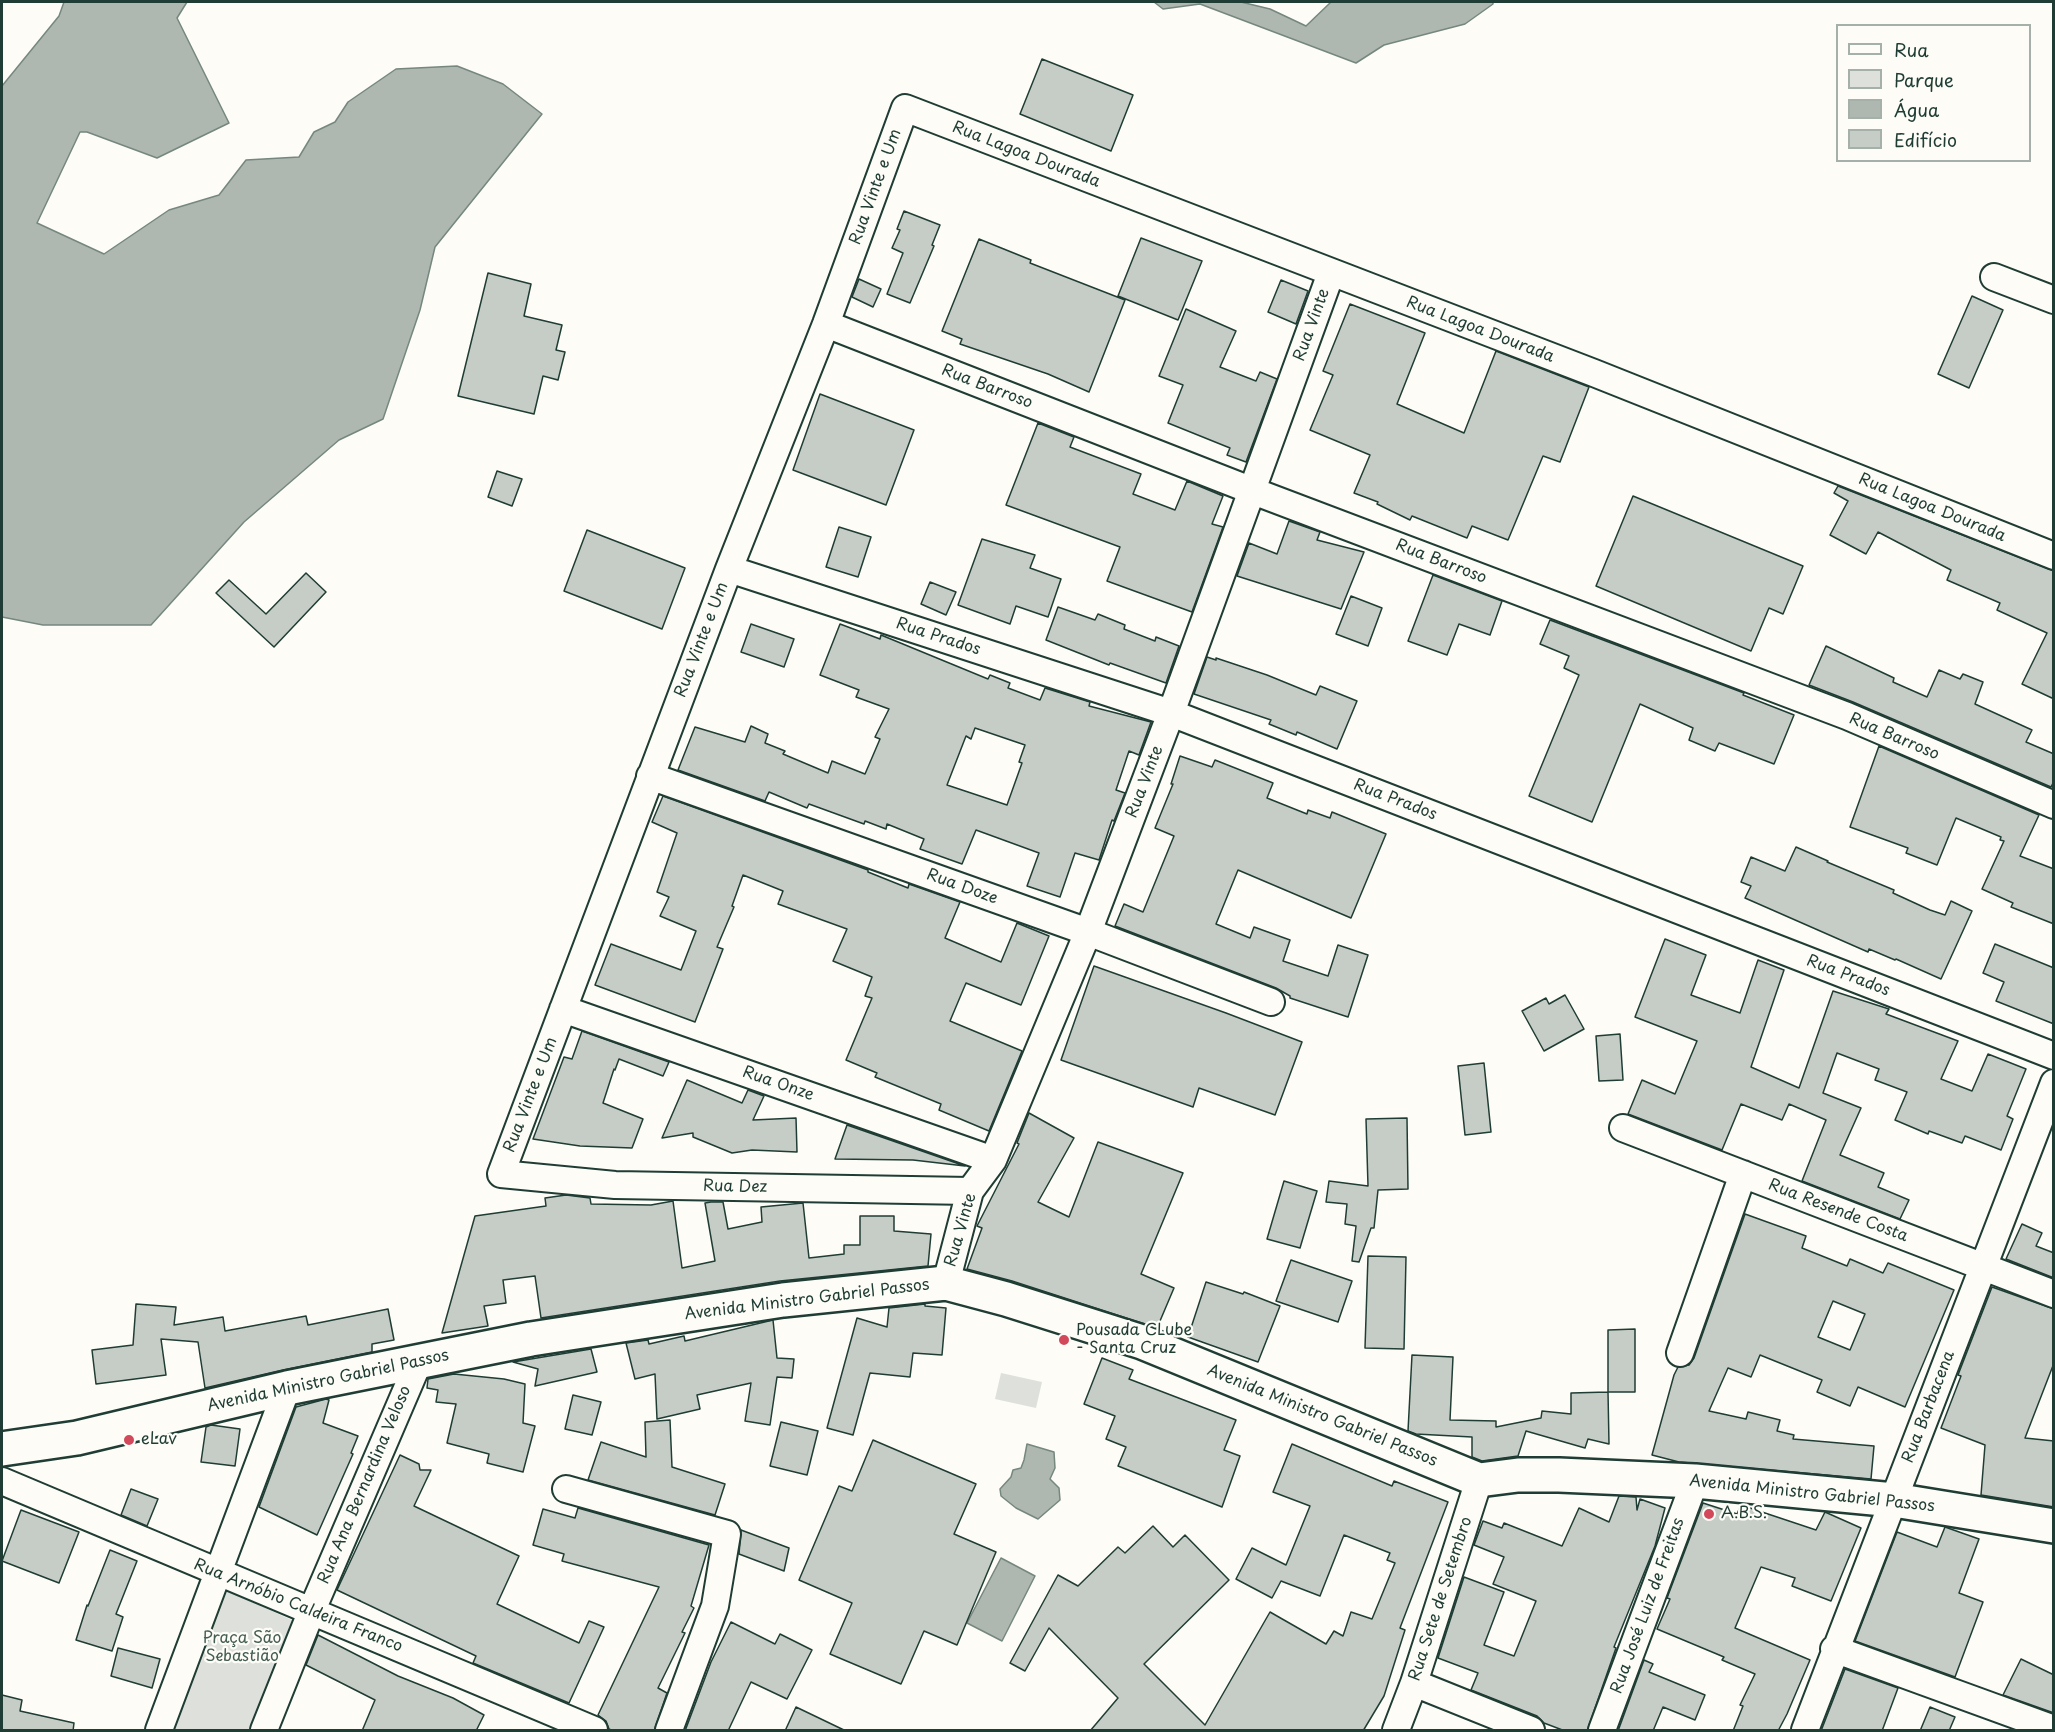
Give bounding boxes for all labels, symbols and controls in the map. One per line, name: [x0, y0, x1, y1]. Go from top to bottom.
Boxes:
legend: [1836, 24, 2031, 162]
text: Rua: [1894, 36, 1929, 63]
text: Parque: [1894, 66, 1954, 93]
text: Água: [1894, 96, 1939, 123]
street label: Rua Lagoa Dourada: [949, 118, 1103, 192]
street label: Rua Vinte e Um: [846, 126, 906, 248]
text: Edifício: [1894, 126, 1957, 153]
street label: Rua Vinte: [1290, 286, 1334, 364]
street label: Rua Lagoa Dourada: [1403, 293, 1557, 367]
street label: Rua Barroso: [939, 361, 1035, 413]
street label: Rua Lagoa Dourada: [1856, 470, 2008, 546]
street label: Rua Barroso: [1393, 536, 1489, 588]
street label: Rua Vinte e Um: [671, 580, 733, 700]
street label: Rua Prados: [893, 614, 983, 660]
street label: Rua Barroso: [1846, 709, 1942, 765]
street label: Rua Vinte: [1122, 743, 1168, 821]
street label: Rua Prados: [1351, 775, 1439, 825]
street label: Rua Doze: [924, 865, 1000, 909]
street label: Rua Prados: [1804, 951, 1892, 1001]
street label: Rua Vinte e Um: [500, 1035, 562, 1155]
street label: Rua Onze: [740, 1063, 816, 1105]
street label: Rua Resende Costa: [1765, 1176, 1911, 1246]
street label: Rua Dez: [703, 1177, 767, 1197]
street label: Rua Vinte: [941, 1191, 981, 1269]
street label: Avenida Ministro Gabriel Passos: [684, 1275, 930, 1325]
place label: Pousada CLube - Santa Cruz: [1076, 1321, 1192, 1359]
marker: Pousada CLube - Santa Cruz: [1057, 1333, 1071, 1347]
street label: Avenida Ministro Gabriel Passos: [206, 1346, 450, 1416]
street label: Rua Barbacena: [1899, 1348, 1959, 1466]
street label: Avenida Ministro Gabriel Passos: [1204, 1361, 1440, 1471]
street label: Rua Ana Bernardina Veloso: [314, 1383, 416, 1587]
place label: eLav: [141, 1430, 177, 1450]
marker: eLav: [122, 1433, 136, 1447]
street label: Avenida Ministro Gabriel Passos: [1689, 1472, 1935, 1516]
place label: A.B.S.: [1721, 1504, 1767, 1524]
marker: A.B.S.: [1702, 1507, 1716, 1521]
street label: Rua Sete de Setembro: [1405, 1515, 1477, 1683]
street label: Rua José Luiz de Freitas: [1607, 1516, 1689, 1696]
street label: Rua Arnóbio Caldeira Franco: [191, 1555, 405, 1657]
park label: Praça São Sebastião: [203, 1629, 281, 1667]

